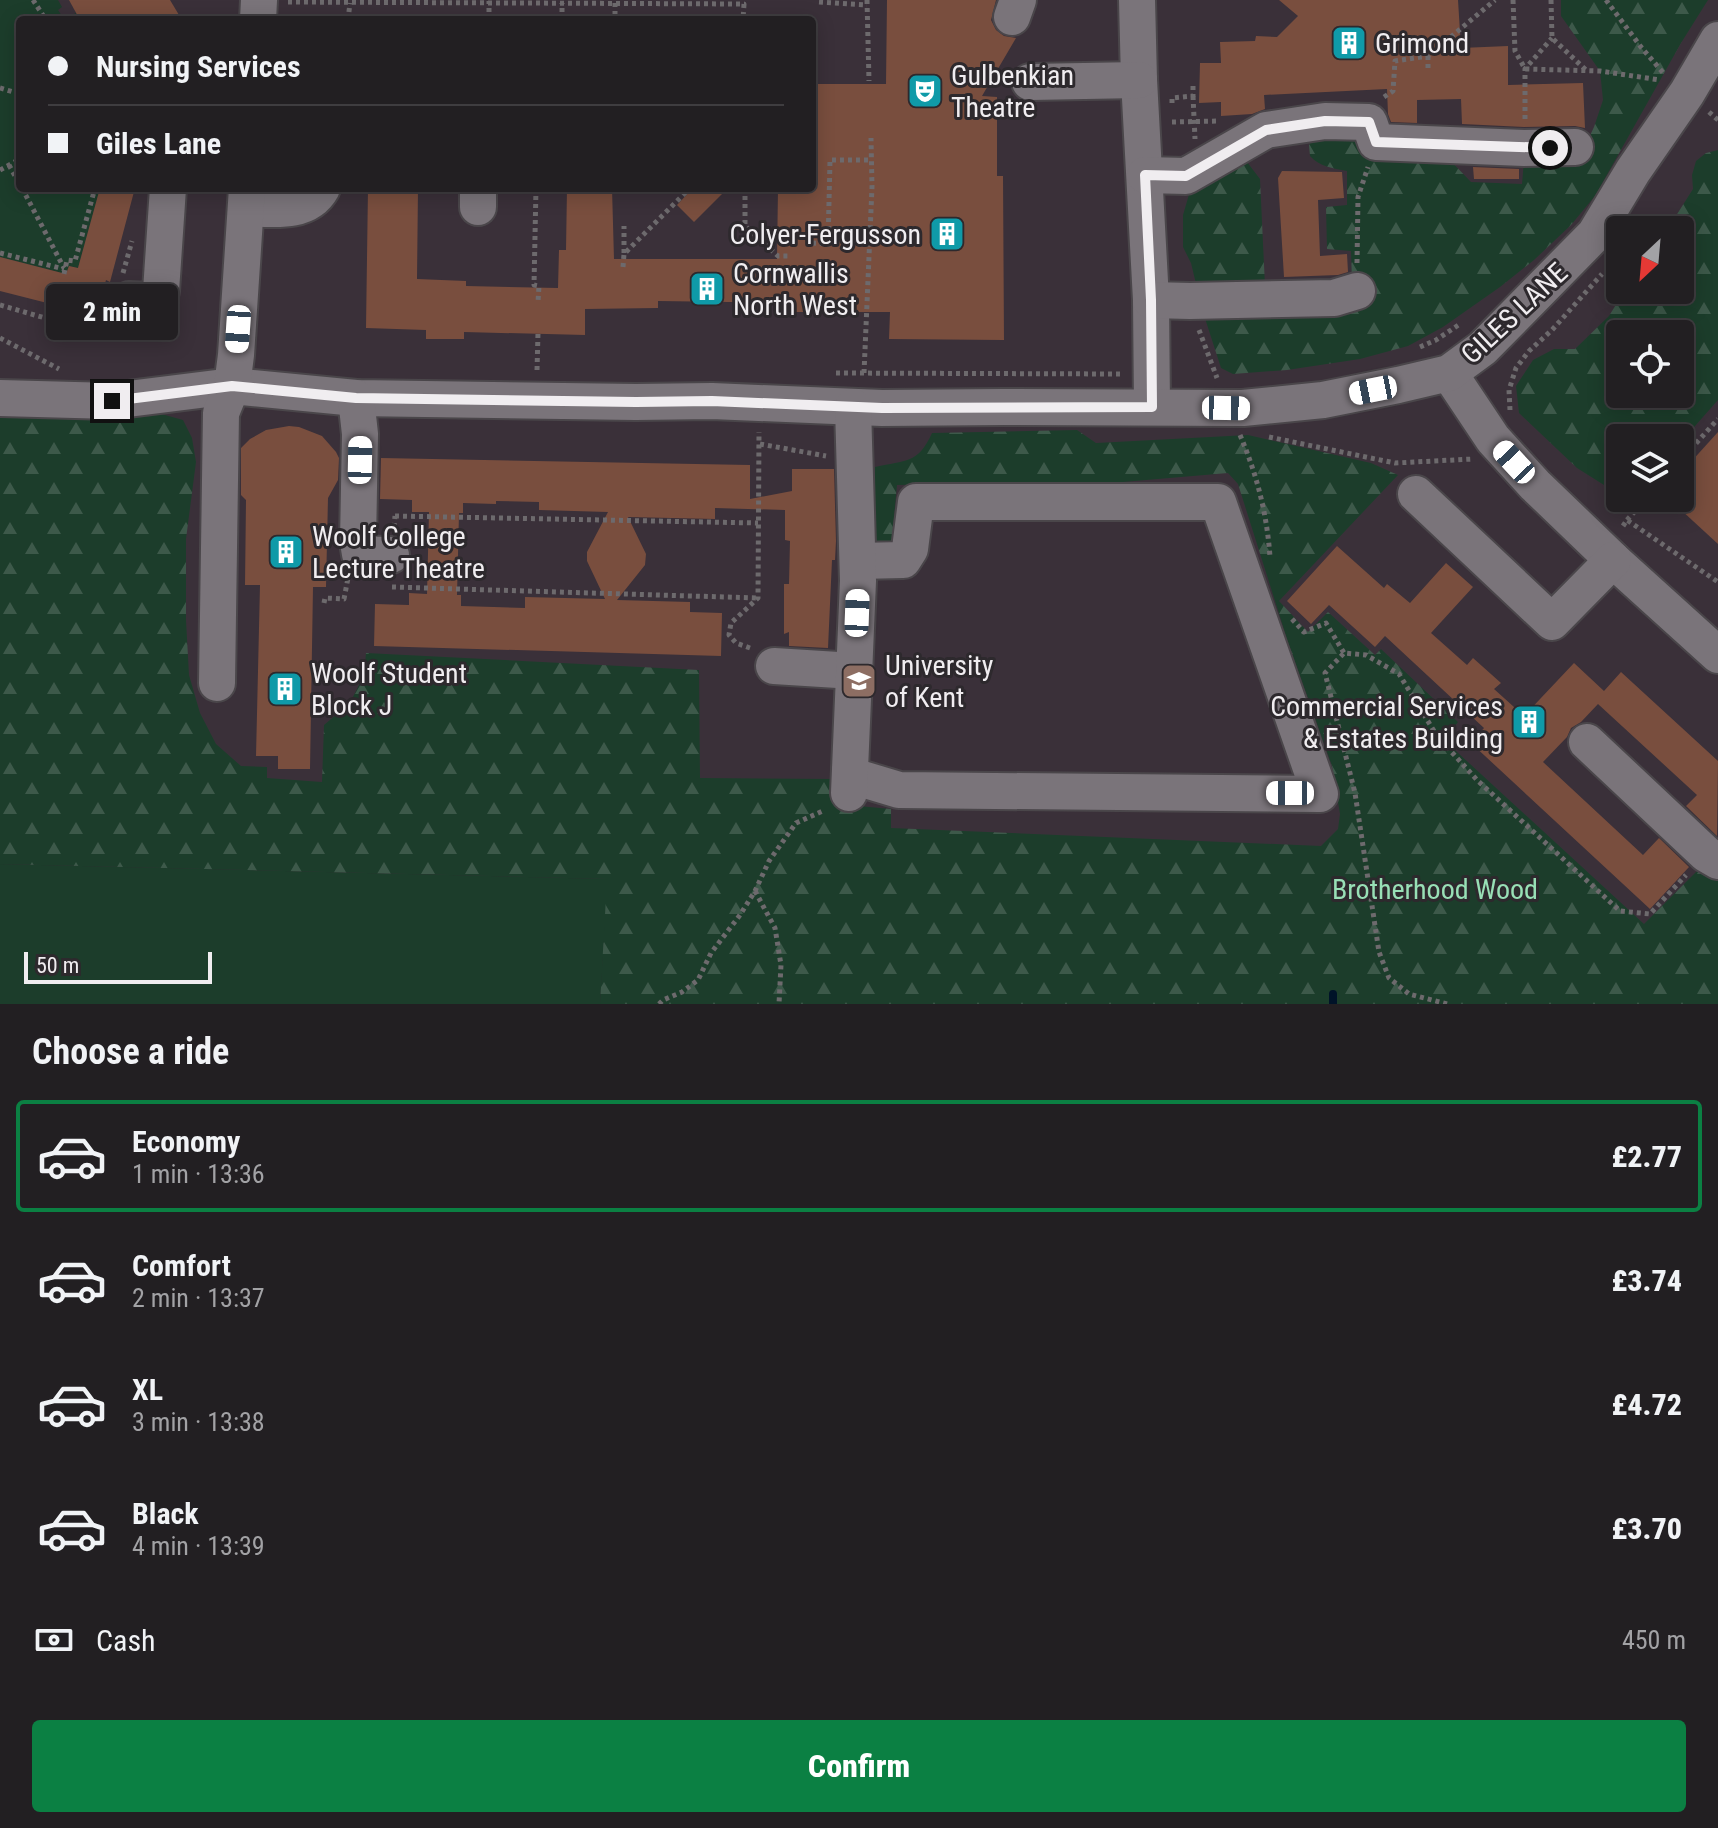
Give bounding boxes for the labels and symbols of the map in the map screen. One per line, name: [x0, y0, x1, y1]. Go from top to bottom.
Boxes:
building icon: Grimond: [1330, 24, 1368, 62]
place label: Grimond: [1375, 27, 1469, 60]
place label: Gulbenkian Theatre: [951, 59, 1074, 124]
theatre icon: Gulbenkian Theatre: [906, 72, 944, 110]
route start: [1532, 130, 1568, 166]
building icon: Colyer-Fergusson: [928, 215, 966, 253]
north arrow: [1606, 216, 1694, 304]
place label: Colyer-Fergusson: [729, 218, 921, 251]
street label: GILES LANE: [1455, 256, 1574, 371]
place label: Cornwallis North West: [733, 257, 857, 322]
building icon: Cornwallis North West: [688, 270, 726, 308]
callout: 2 min: [46, 285, 178, 341]
car: [224, 304, 252, 354]
car: [1347, 374, 1399, 406]
route end: [94, 383, 130, 419]
car: [1202, 396, 1250, 420]
car: [348, 436, 372, 484]
car: [1489, 436, 1539, 488]
place label: Woolf College Lecture Theatre: [312, 520, 485, 585]
building icon: Woolf College Lecture Theatre: [267, 533, 305, 571]
car: [844, 589, 870, 637]
place label: University of Kent: [885, 649, 994, 714]
place label: Woolf Student Block J: [311, 657, 467, 722]
school or university icon: University of Kent: [840, 662, 878, 700]
building icon: Woolf Student Block J: [266, 670, 304, 708]
place label: Commercial Services & Estates Building: [1270, 690, 1503, 755]
building icon: Commercial Services & Estates Building: [1510, 703, 1548, 741]
car: [1266, 781, 1314, 805]
park label: Brotherhood Wood: [1332, 873, 1538, 906]
scale bar: [24, 948, 212, 984]

